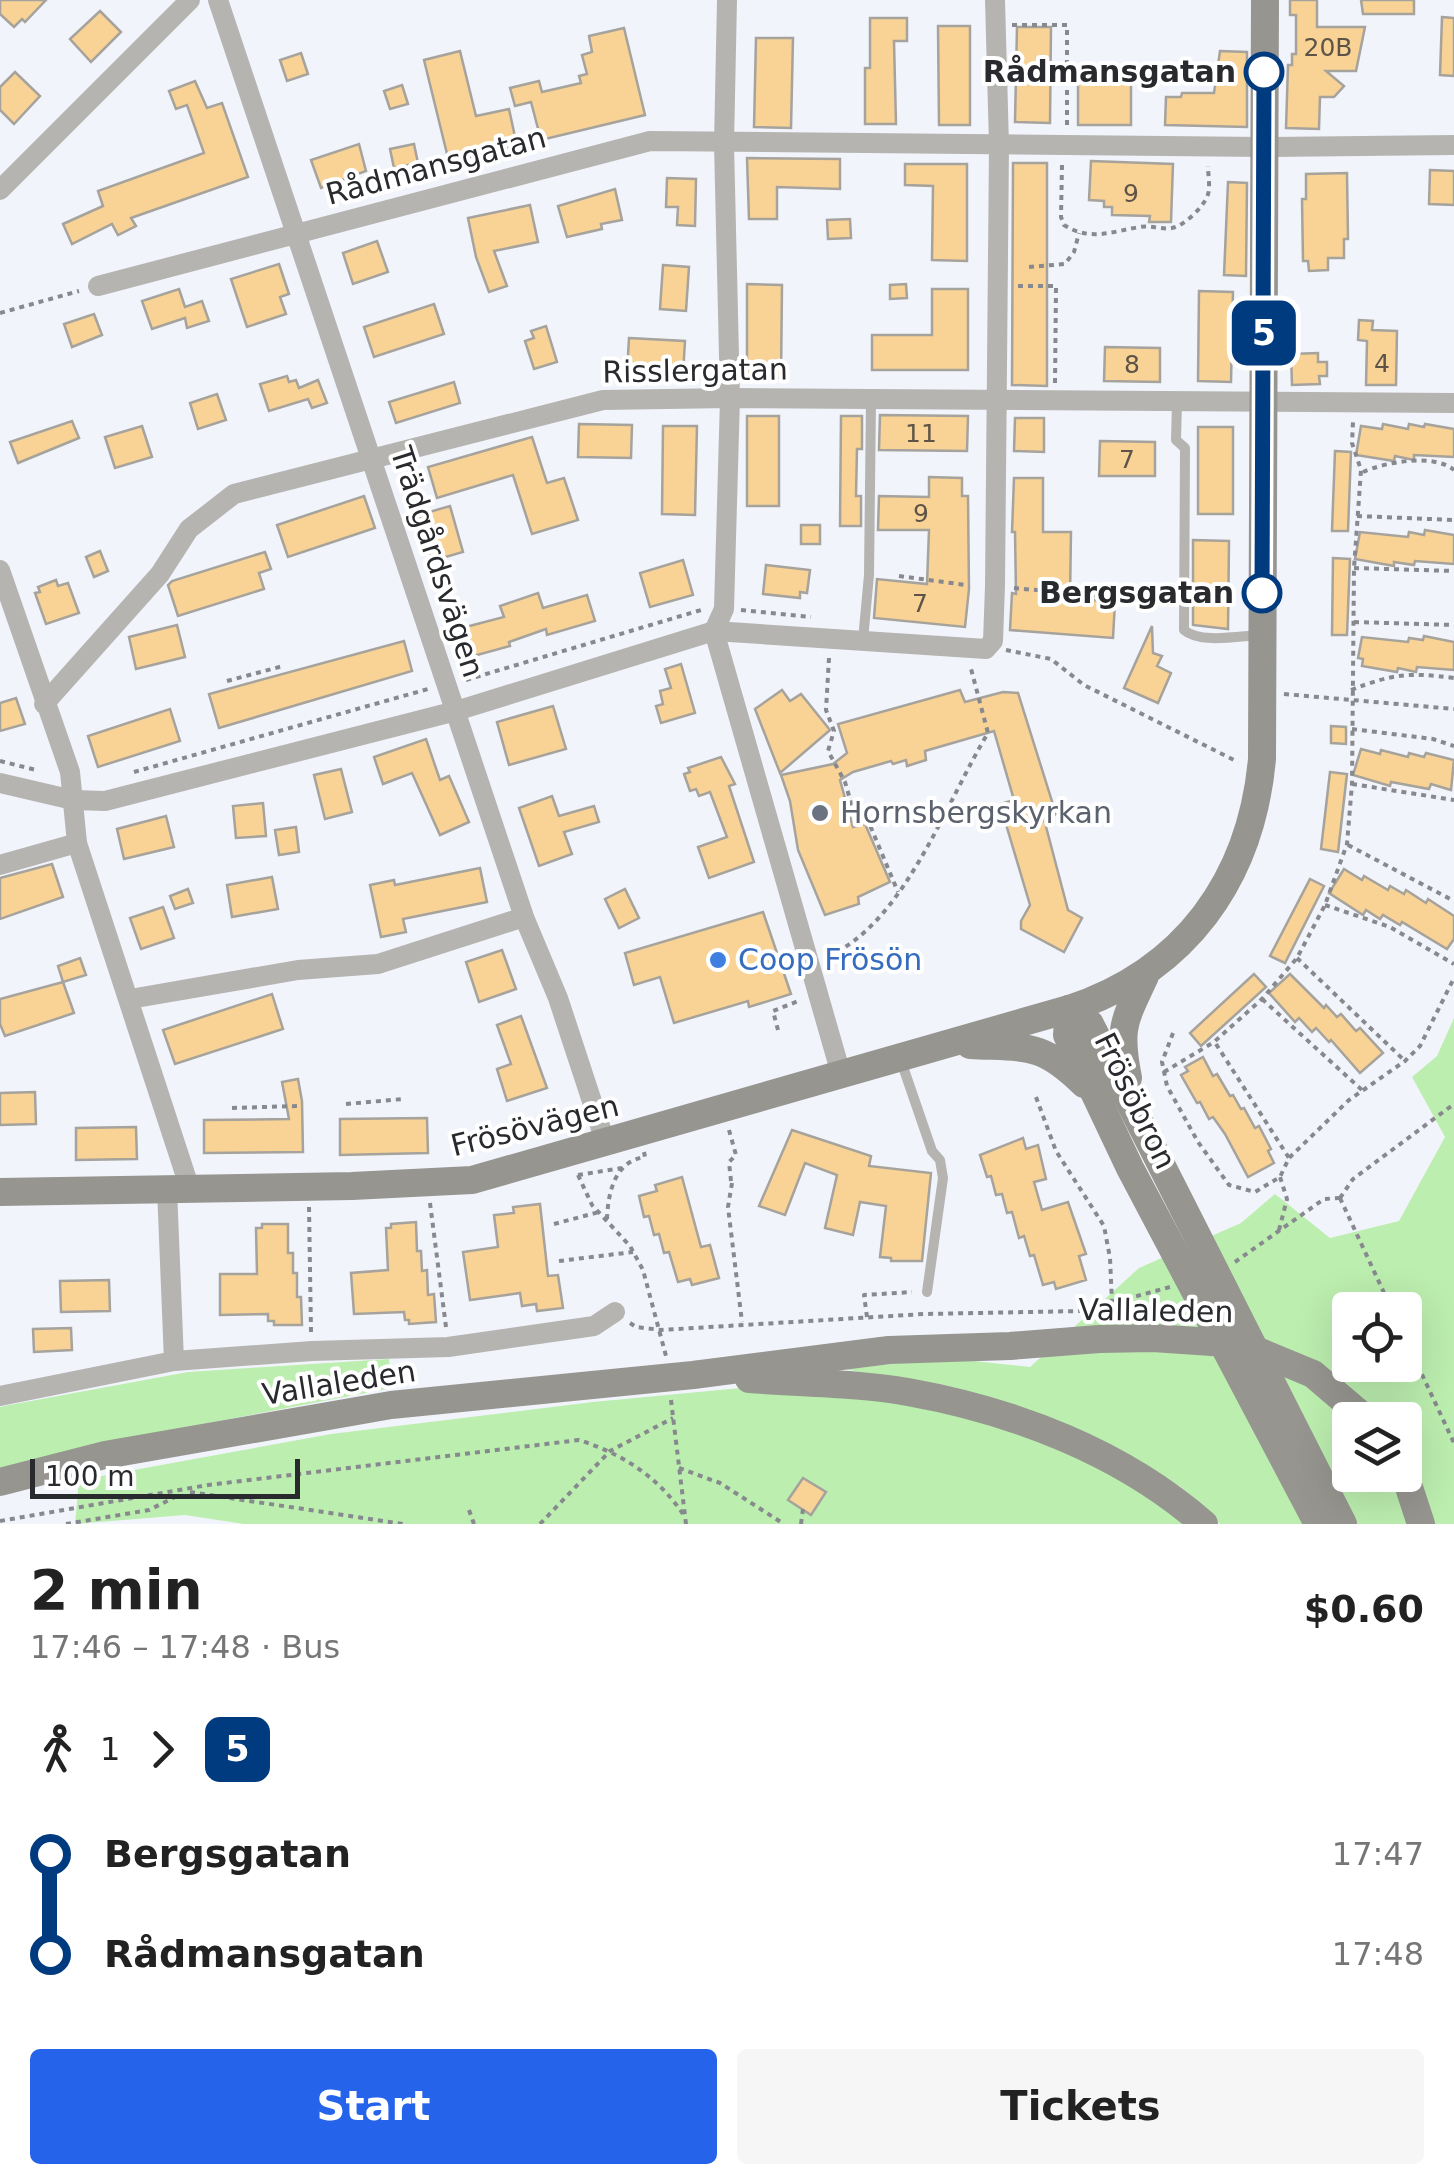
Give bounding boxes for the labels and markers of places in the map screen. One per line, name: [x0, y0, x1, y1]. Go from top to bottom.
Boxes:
marker: Rådmansgatan: [1245, 53, 1283, 91]
place label: Rådmansgatan: [983, 54, 1236, 89]
marker: Bergsgatan: [1243, 574, 1281, 612]
place label: Bergsgatan: [1039, 575, 1234, 610]
place label: Hornsbergskyrkan: [840, 795, 1112, 830]
marker: Hornsbergskyrkan: [809, 802, 831, 824]
place label: Coop Frösön: [738, 942, 922, 977]
marker: Coop Frösön: [707, 949, 729, 971]

